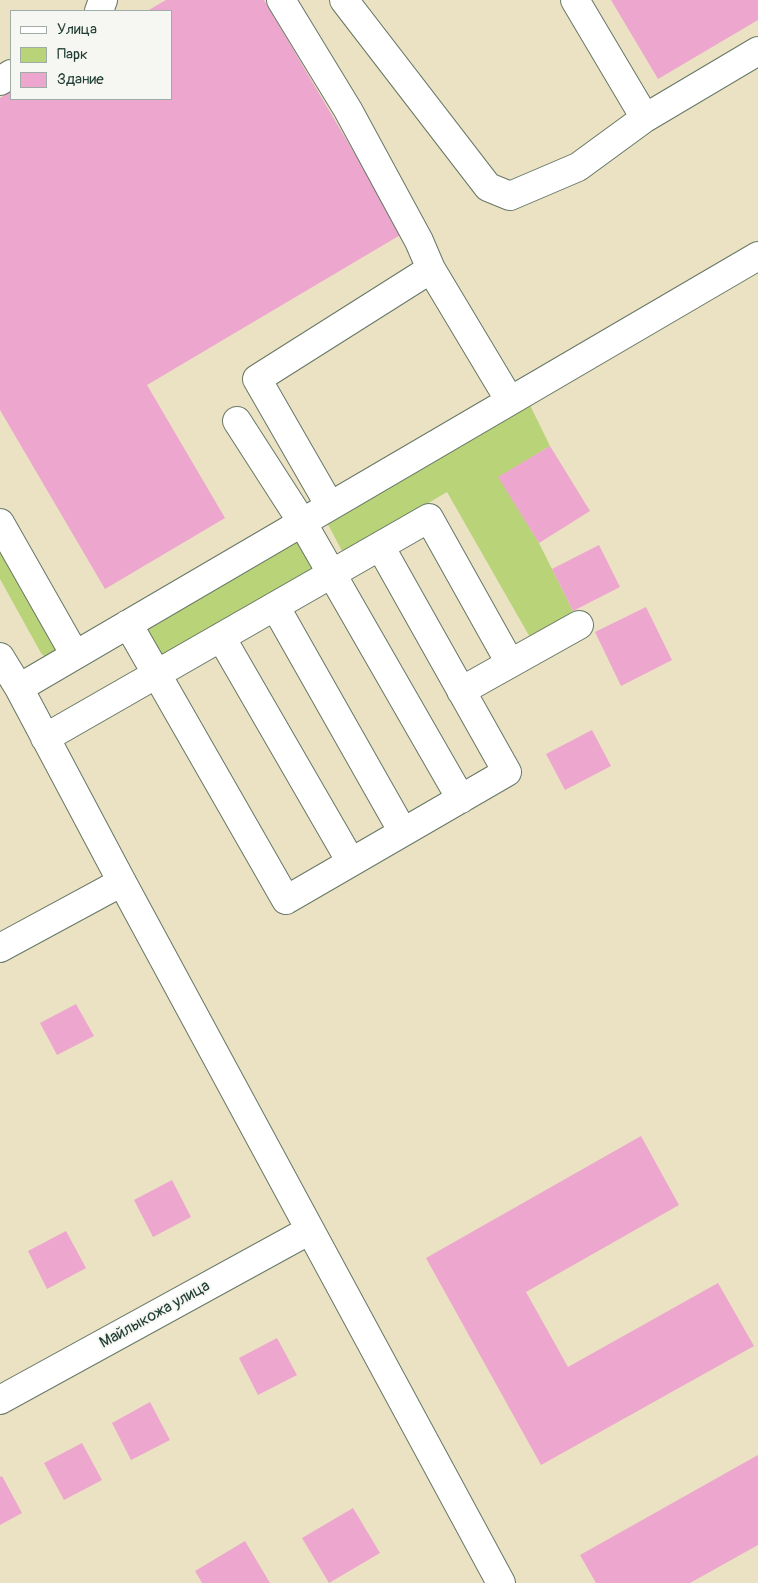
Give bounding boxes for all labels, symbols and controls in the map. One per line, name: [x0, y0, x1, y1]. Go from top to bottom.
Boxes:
legend: [10, 10, 172, 100]
text: Улица: [57, 20, 97, 39]
text: Парк: [57, 45, 88, 64]
text: Здание: [57, 70, 104, 89]
street label: Майлыкожа улица: [96, 1277, 214, 1353]

